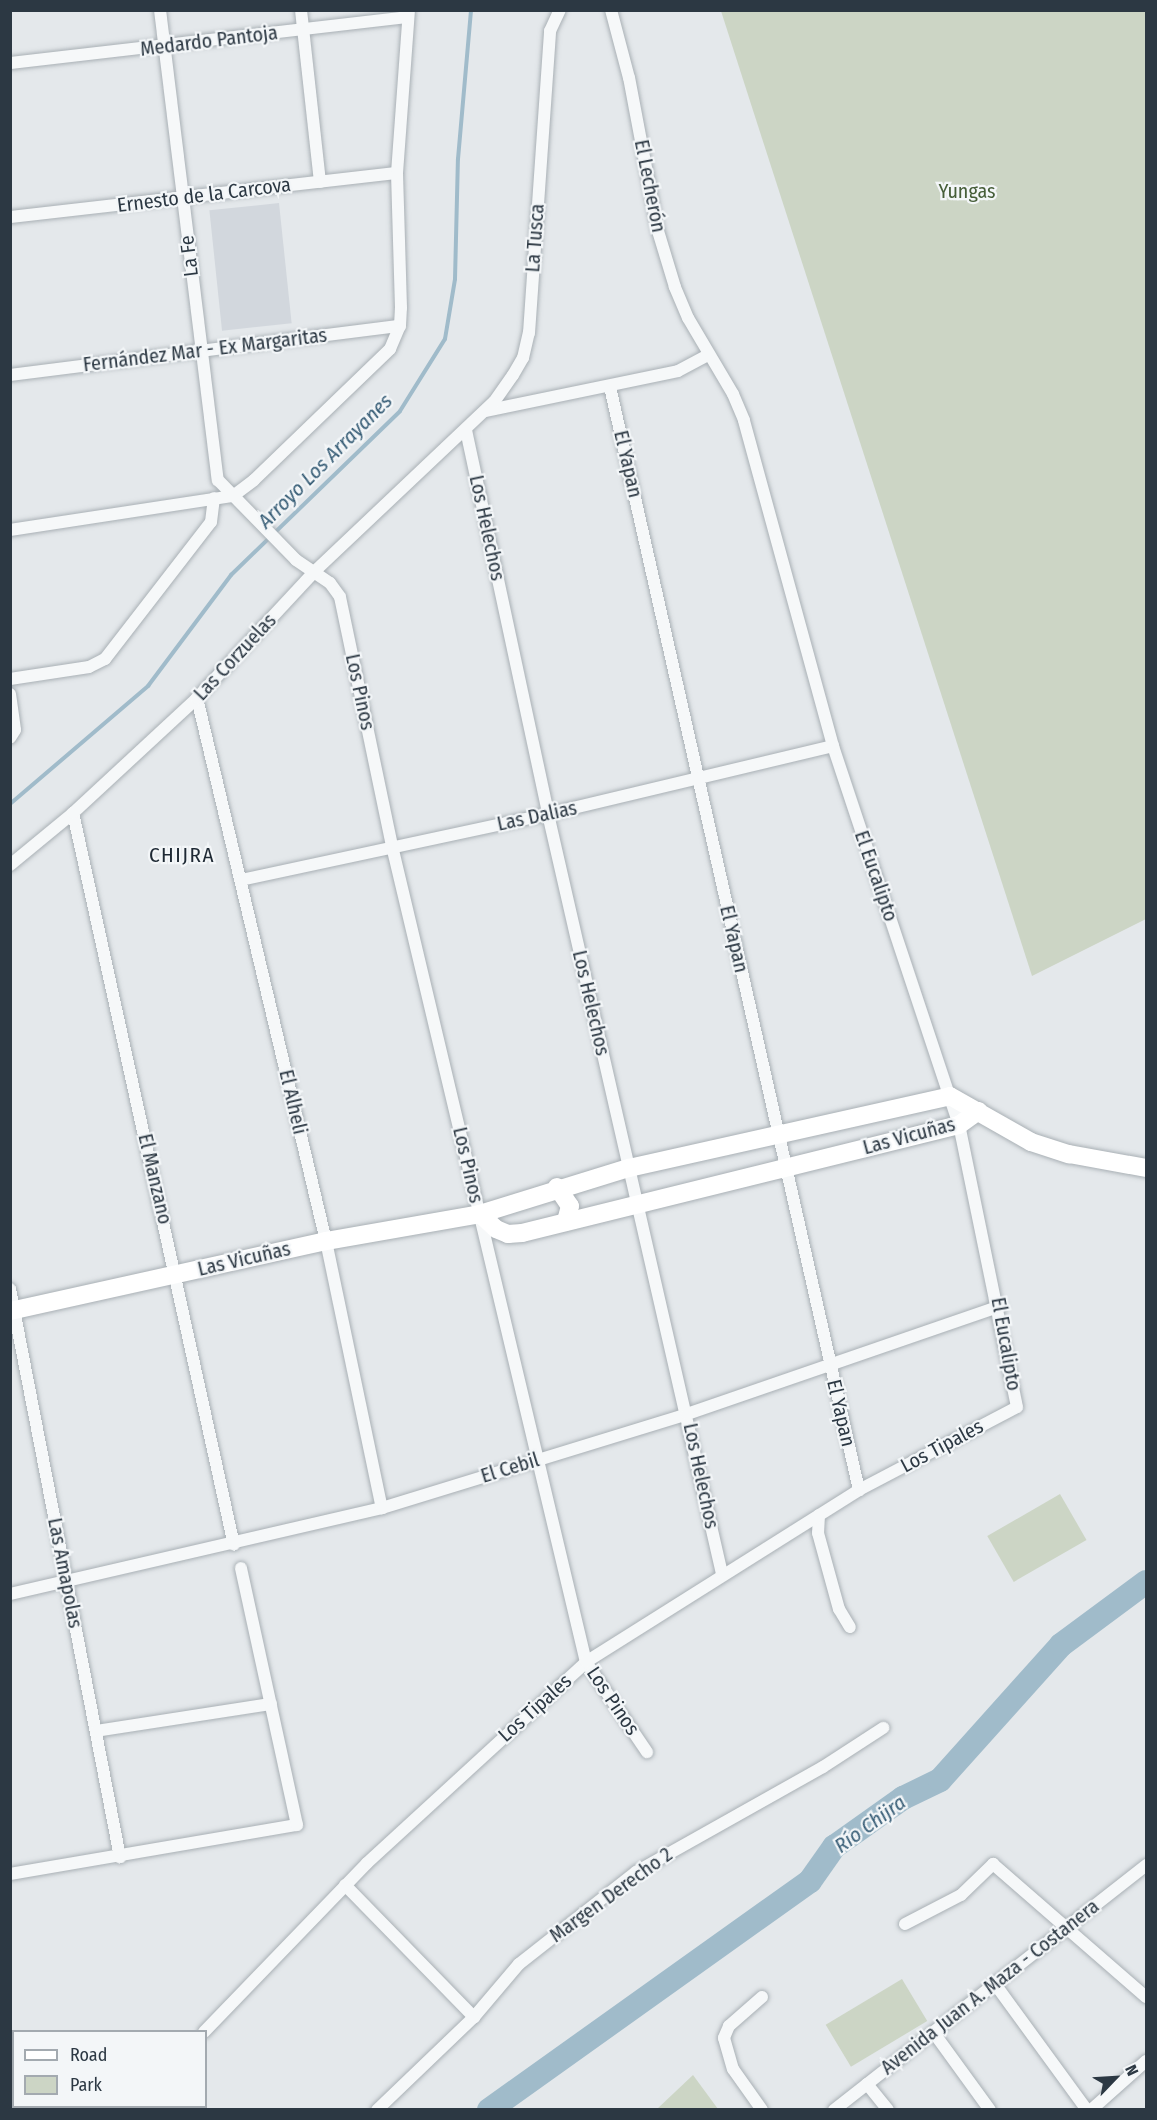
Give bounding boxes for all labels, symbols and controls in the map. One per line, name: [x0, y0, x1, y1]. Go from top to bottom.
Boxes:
street label: Medardo Pantoja: [139, 21, 279, 61]
street label: El Lecherón: [629, 138, 671, 234]
street label: Ernesto de la Carcova: [116, 172, 292, 218]
park label: Yungas: [938, 179, 996, 203]
street label: La Tusca: [521, 203, 549, 273]
street label: La Fe: [175, 234, 203, 278]
street label: Fernández Mar - Ex Margaritas: [82, 323, 328, 377]
water label: Arroyo Los Arrayanes: [252, 388, 398, 534]
street label: El Yapan: [609, 428, 647, 500]
street label: Los Helechos: [464, 473, 510, 583]
street label: Las Corzuelas: [189, 609, 281, 705]
street label: Los Pinos: [340, 652, 380, 732]
street label: Las Dalias: [495, 796, 579, 836]
street label: El Eucalipto: [849, 827, 903, 925]
district label: CHIJRA: [149, 842, 215, 868]
street label: El Yapan: [715, 903, 753, 975]
street label: Los Helechos: [567, 948, 615, 1058]
street label: El Alheli: [274, 1067, 312, 1137]
street label: Las Vicuñas: [860, 1112, 958, 1160]
street label: Los Pinos: [448, 1125, 488, 1205]
street label: El Manzano: [133, 1131, 177, 1227]
street label: Las Vicuñas: [195, 1237, 293, 1281]
street label: El Eucalipto: [986, 1295, 1026, 1393]
street label: El Yapan: [822, 1377, 860, 1449]
street label: Los Tipales: [897, 1414, 987, 1478]
street label: Los Helechos: [678, 1421, 724, 1531]
street label: El Cebil: [478, 1448, 542, 1488]
street label: Las Amapolas: [43, 1516, 87, 1630]
street label: Los Pinos: [581, 1662, 645, 1740]
street label: Los Tipales: [493, 1669, 577, 1747]
water label: Río Chijra: [829, 1790, 911, 1858]
street label: Margen Derecho 2: [545, 1842, 677, 1948]
street label: Avenida Juan A. Maza - Costanera: [876, 1894, 1104, 2080]
legend: [12, 2030, 207, 2108]
text: Road: [70, 2044, 107, 2066]
north arrow: [1085, 2048, 1145, 2108]
text: N: [1121, 2062, 1142, 2079]
text: Park: [70, 2074, 102, 2096]

